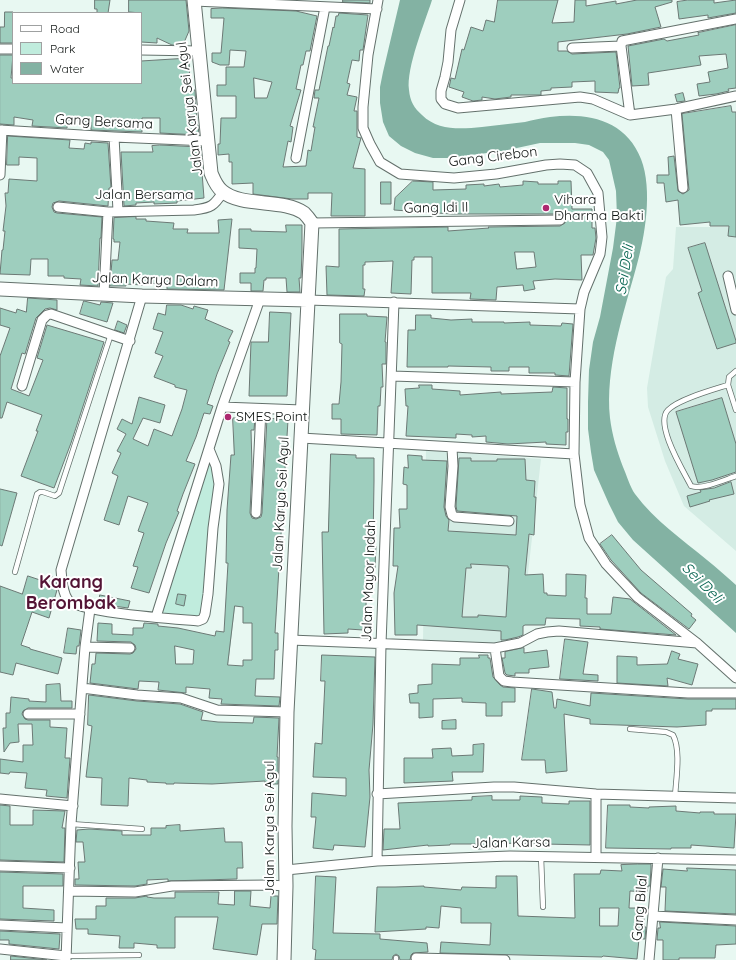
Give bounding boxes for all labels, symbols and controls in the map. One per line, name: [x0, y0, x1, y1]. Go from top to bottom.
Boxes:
legend: [12, 12, 142, 84]
text: Road: [50, 21, 80, 36]
text: Park: [50, 41, 75, 56]
street label: Jalan Karya Sei Agul: [173, 41, 207, 177]
text: Water: [50, 61, 84, 76]
street label: Gang Bersama: [55, 111, 153, 133]
street label: Gang Cirebon: [448, 143, 538, 171]
street label: Jalan Bersama: [95, 187, 193, 203]
place label: Vihara Dharma Bakti: [554, 192, 644, 224]
street label: Gang Idi II: [403, 199, 469, 217]
marker: Vihara Dharma Bakti: [541, 203, 551, 213]
water label: Sei Deli: [612, 244, 638, 296]
street label: Jalan Karya Dalam: [91, 269, 219, 291]
place label: SMES Point: [236, 409, 308, 425]
marker: SMES Point: [223, 412, 233, 422]
street label: Jalan Karya Sei Agul: [269, 436, 293, 572]
street label: Jalan Mayor Indah: [358, 520, 380, 642]
water label: Sei Deli: [678, 559, 726, 607]
district label: Karang Berombak: [26, 572, 116, 614]
street label: Jalan Karya Sei Agul: [262, 760, 278, 896]
street label: Jalan Karsa: [472, 834, 550, 852]
street label: Gang Bilal: [629, 874, 651, 942]

